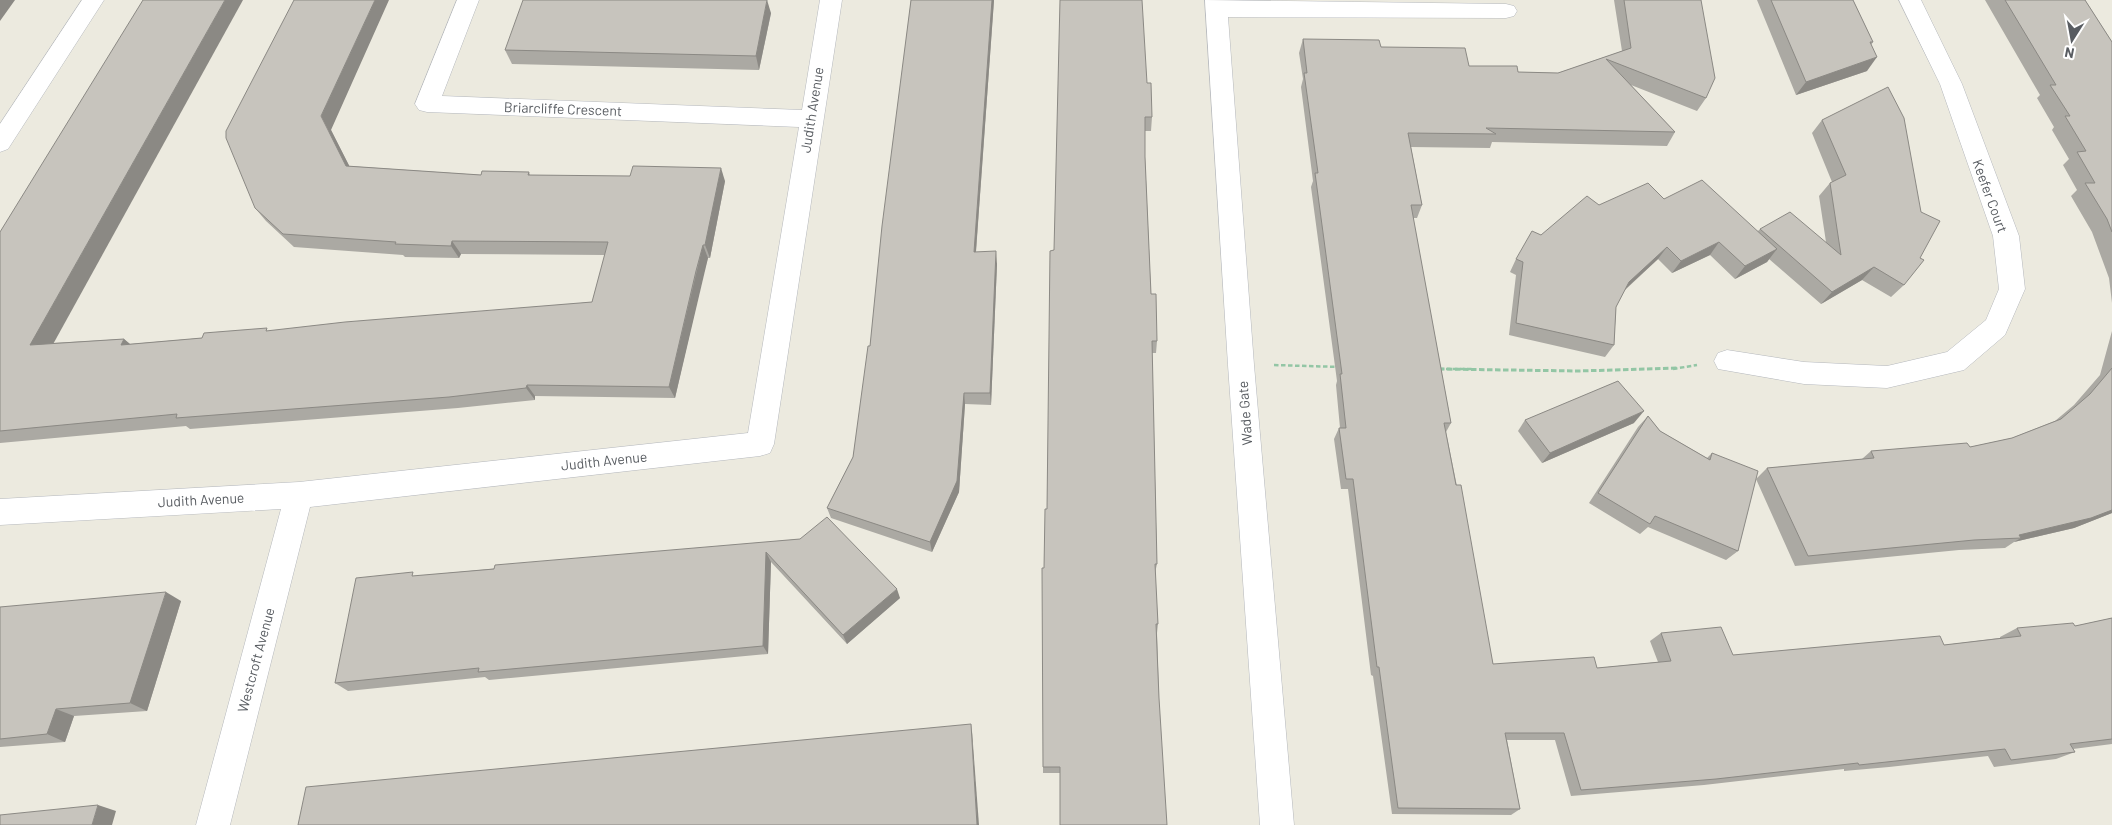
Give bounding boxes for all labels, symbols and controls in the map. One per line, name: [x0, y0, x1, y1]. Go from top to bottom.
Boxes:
north arrow: [2047, 15, 2097, 65]
text: N: [2063, 44, 2076, 62]
street label: Judith Avenue: [796, 66, 827, 154]
street label: Briarcliffe Crescent: [504, 98, 622, 119]
street label: Keefer Court: [1969, 157, 2012, 235]
street label: Wade Gate: [1234, 380, 1255, 446]
street label: Judith Avenue: [560, 448, 648, 473]
street label: Judith Avenue: [157, 489, 245, 510]
street label: Westcroft Avenue: [233, 606, 278, 714]

